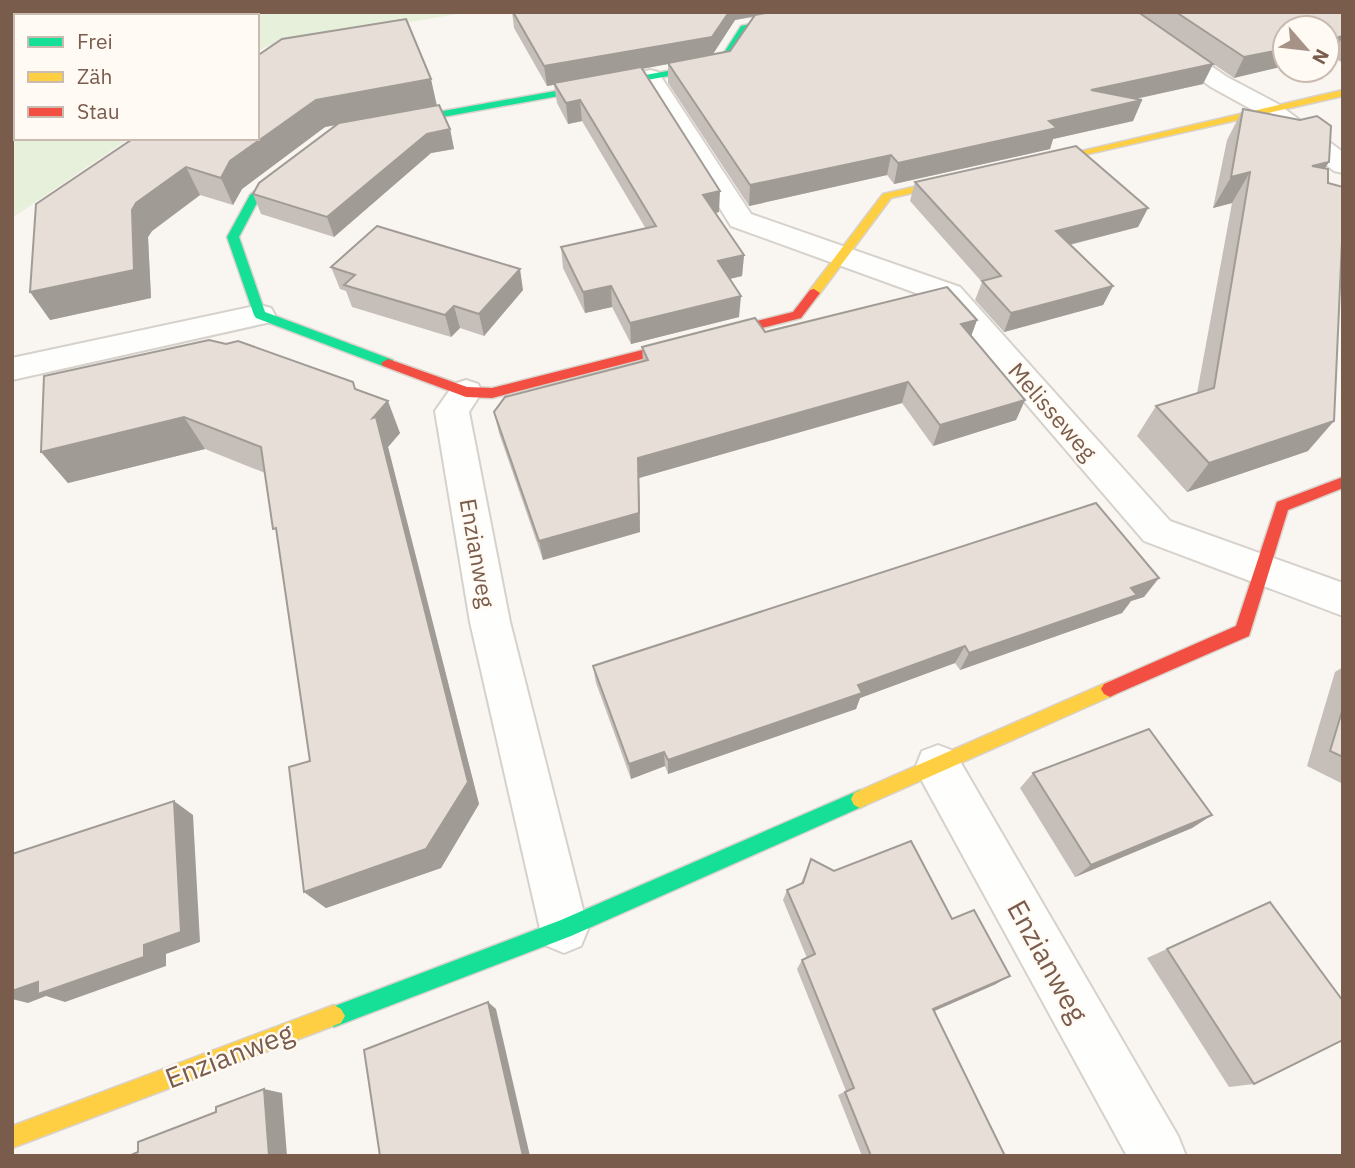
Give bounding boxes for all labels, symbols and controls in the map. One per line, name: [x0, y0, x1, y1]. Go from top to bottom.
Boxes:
legend: [14, 14, 259, 140]
north arrow: [1271, 14, 1341, 84]
text: Frei: [77, 27, 113, 55]
text: N: [1307, 45, 1335, 69]
text: Zäh: [77, 62, 112, 90]
text: Stau: [77, 97, 120, 125]
street label: Melisseweg: [1002, 356, 1104, 466]
street label: Enzianweg: [454, 496, 502, 610]
street label: Enzianweg: [999, 893, 1097, 1029]
street label: Enzianweg: [160, 1014, 299, 1096]

